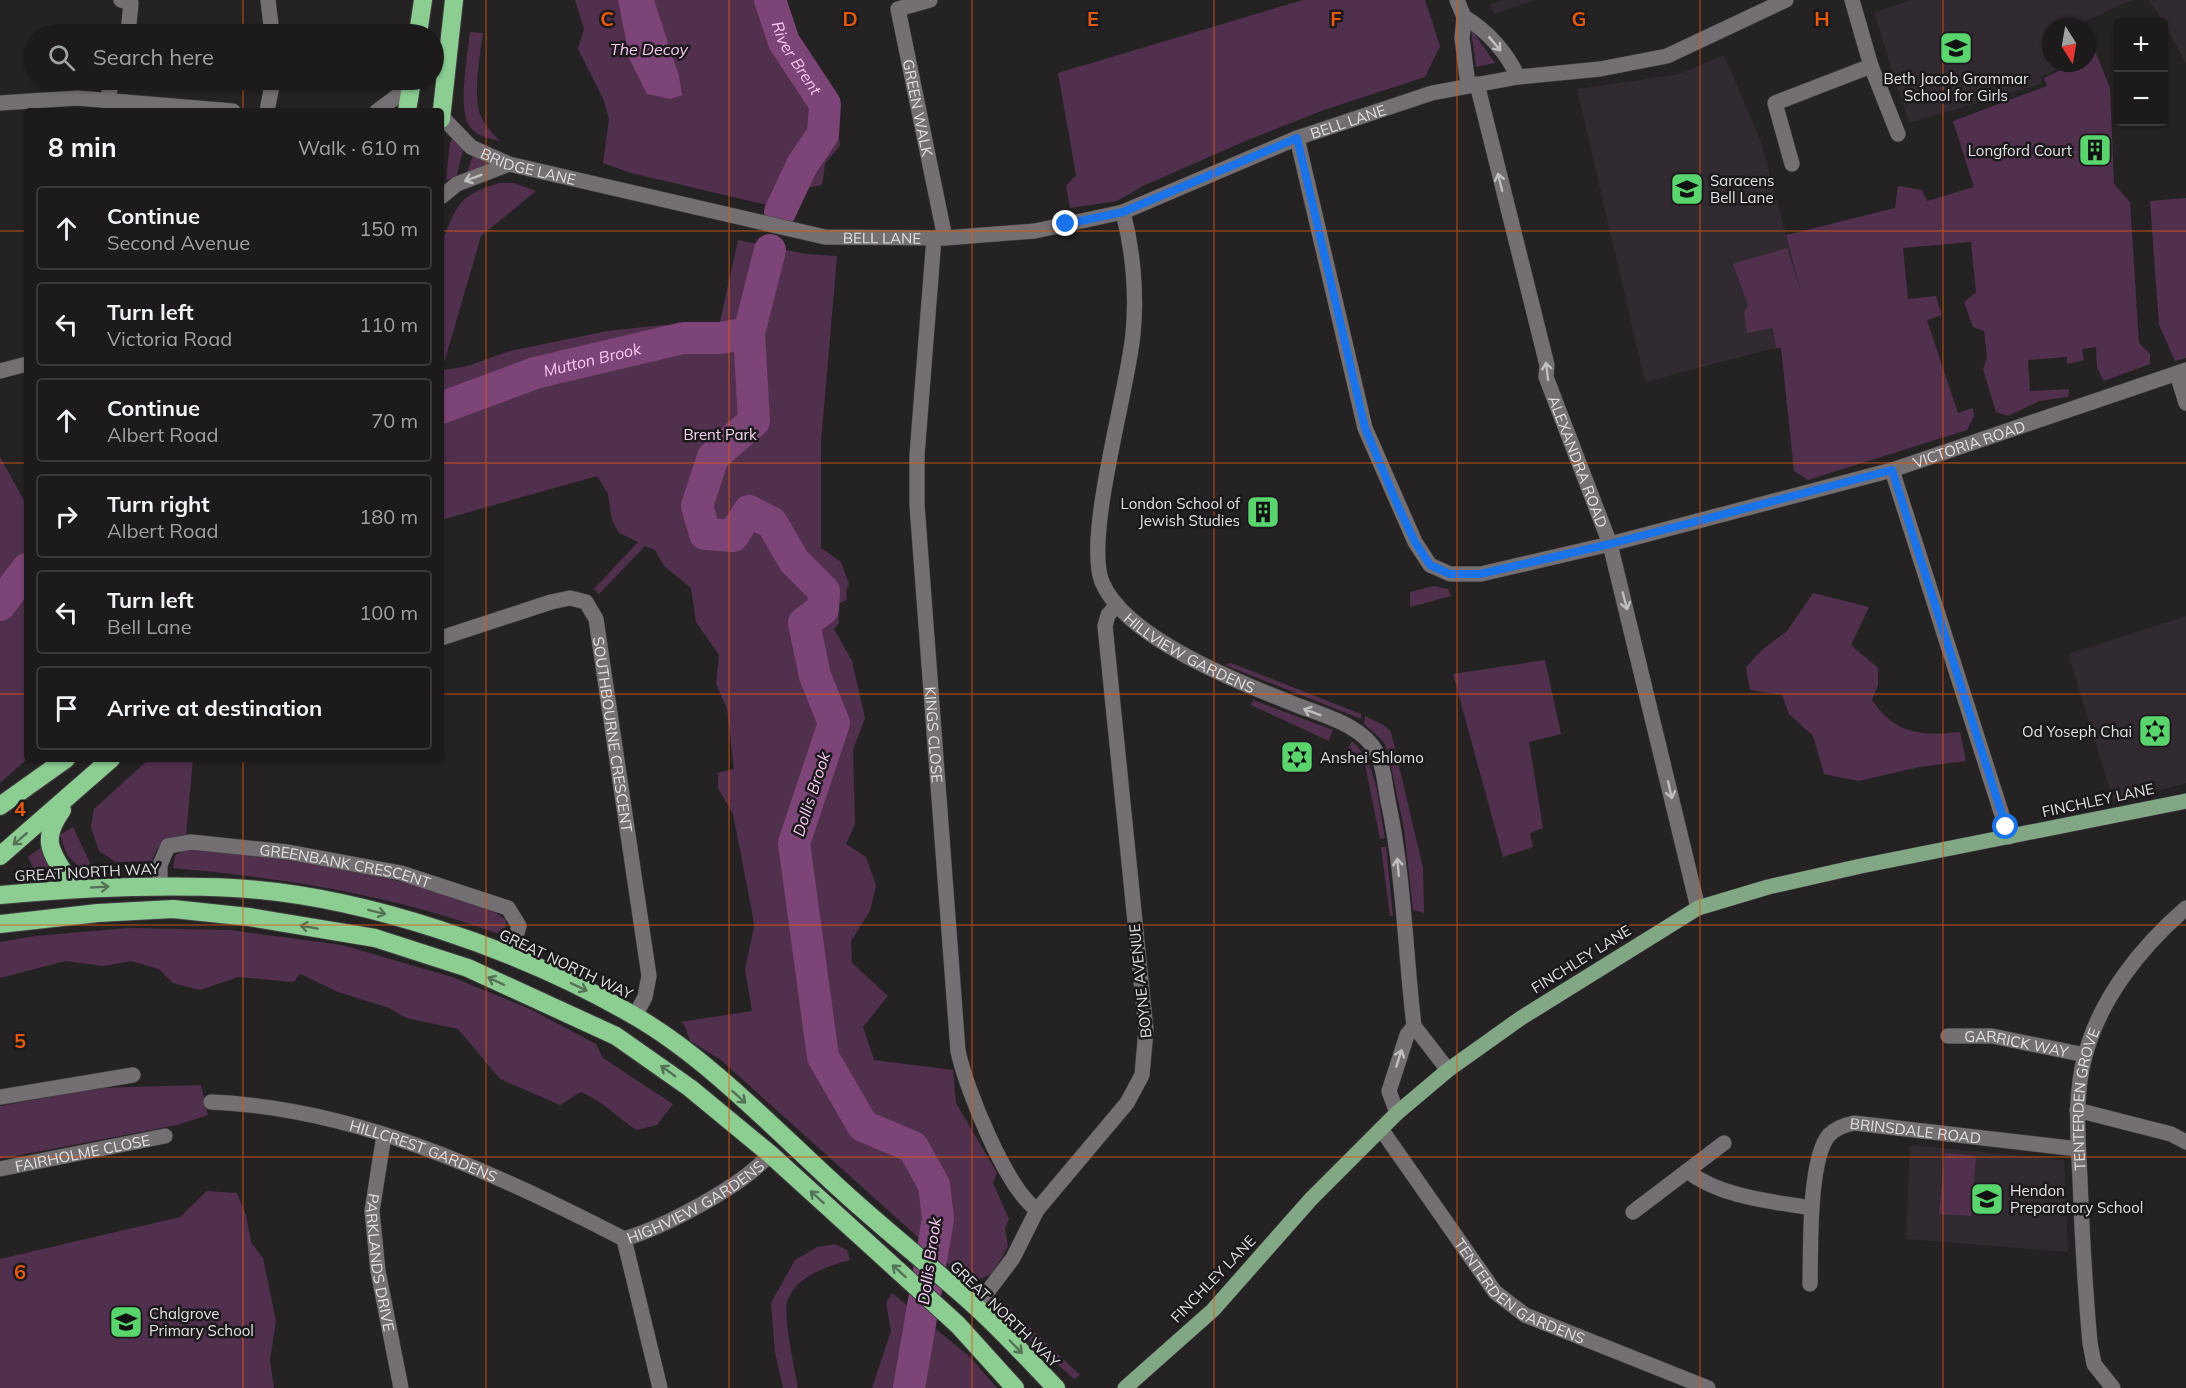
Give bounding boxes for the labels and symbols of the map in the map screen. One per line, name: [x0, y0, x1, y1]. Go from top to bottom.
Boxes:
text: C: [600, 6, 614, 31]
text: D: [842, 6, 858, 31]
text: E: [1087, 6, 1099, 31]
text: F: [1330, 6, 1342, 31]
text: G: [1572, 6, 1586, 31]
text: H: [1814, 6, 1830, 31]
north arrow: [2042, 18, 2096, 72]
water label: River Brent: [768, 19, 826, 99]
school or university icon: Beth Jacob Grammar School for Girls: [1938, 30, 1974, 66]
one-way arrow: [1488, 36, 1501, 52]
water label: The Decoy: [610, 39, 688, 59]
street label: GREEN WALK: [899, 57, 938, 158]
place label: Beth Jacob Grammar School for Girls: [1883, 69, 2029, 105]
street label: BELL LANE: [1308, 100, 1388, 142]
building icon: Longford Court: [2077, 132, 2113, 168]
place label: Longford Court: [1968, 141, 2072, 160]
street label: BRIDGE LANE: [478, 143, 578, 189]
school or university icon: Saracens Bell Lane: [1669, 171, 1705, 207]
place label: Saracens Bell Lane: [1710, 171, 1774, 207]
one-way arrow: [464, 173, 483, 184]
one-way arrow: [1494, 173, 1506, 192]
route end: [1052, 210, 1078, 236]
street label: BELL LANE: [843, 228, 921, 247]
water label: Mutton Brook: [541, 338, 644, 381]
one-way arrow: [1541, 362, 1552, 382]
street label: ALEXANDRA ROAD: [1544, 393, 1612, 530]
street label: VICTORIA ROAD: [1910, 416, 2028, 472]
park label: Brent Park: [683, 425, 757, 444]
place label: London School of Jewish Studies: [1121, 494, 1241, 530]
building icon: London School of Jewish Studies: [1245, 494, 1281, 530]
one-way arrow: [1619, 591, 1631, 610]
street label: HILLVIEW GARDENS: [1121, 608, 1258, 697]
street label: SOUTHBOURNE CRESCENT: [589, 635, 637, 834]
street label: KINGS CLOSE: [921, 686, 947, 784]
one-way arrow: [1303, 705, 1322, 716]
synagogue icon: Od Yoseph Chai: [2137, 713, 2173, 749]
place label: Od Yoseph Chai: [2022, 722, 2132, 741]
synagogue icon: Anshei Shlomo: [1279, 739, 1315, 775]
water label: Dollis Brook: [788, 748, 834, 839]
place label: Anshei Shlomo: [1320, 748, 1424, 767]
street label: FINCHLEY LANE: [2040, 779, 2156, 821]
one-way arrow: [1665, 781, 1677, 800]
text: 4: [14, 796, 26, 821]
route start: [1992, 813, 2018, 839]
one-way arrow: [12, 832, 27, 846]
street label: GREENBANK CRESCENT: [259, 840, 433, 892]
one-way arrow: [1392, 858, 1403, 878]
street label: GREAT NORTH WAY: [14, 859, 161, 885]
one-way arrow: [90, 882, 110, 893]
one-way arrow: [367, 907, 386, 919]
one-way arrow: [300, 921, 320, 932]
street label: FINCHLEY LANE: [1528, 921, 1635, 997]
street label: BOYNE AVENUE: [1125, 923, 1155, 1039]
street label: GREAT NORTH WAY: [496, 925, 637, 1004]
one-way arrow: [488, 974, 506, 986]
one-way arrow: [570, 982, 588, 993]
street label: TENTERDEN GROVE: [2068, 1025, 2103, 1171]
street label: GARRICK WAY: [1964, 1027, 2071, 1061]
text: 5: [14, 1028, 26, 1053]
one-way arrow: [1395, 1049, 1406, 1068]
one-way arrow: [661, 1065, 677, 1077]
one-way arrow: [731, 1090, 746, 1104]
street label: BRINSDALE ROAD: [1849, 1113, 1982, 1147]
street label: HILLCREST GARDENS: [348, 1115, 500, 1186]
street label: FAIRHOLME CLOSE: [13, 1130, 152, 1175]
street label: HIGHVIEW GARDENS: [624, 1156, 768, 1247]
school or university icon: Hendon Preparatory School: [1969, 1181, 2005, 1217]
place label: Hendon Preparatory School: [2010, 1181, 2143, 1217]
one-way arrow: [810, 1190, 825, 1204]
street label: PARKLANDS DRIVE: [362, 1192, 399, 1333]
water label: Dollis Brook: [913, 1215, 945, 1306]
street label: FINCHLEY LANE: [1167, 1231, 1260, 1327]
street label: TENTERDEN GARDENS: [1451, 1234, 1588, 1348]
street label: GREAT NORTH WAY: [946, 1257, 1064, 1372]
text: 6: [14, 1259, 26, 1284]
one-way arrow: [892, 1264, 907, 1278]
school or university icon: Chalgrove Primary School: [108, 1304, 144, 1340]
place label: Chalgrove Primary School: [149, 1304, 254, 1340]
one-way arrow: [1009, 1340, 1023, 1355]

